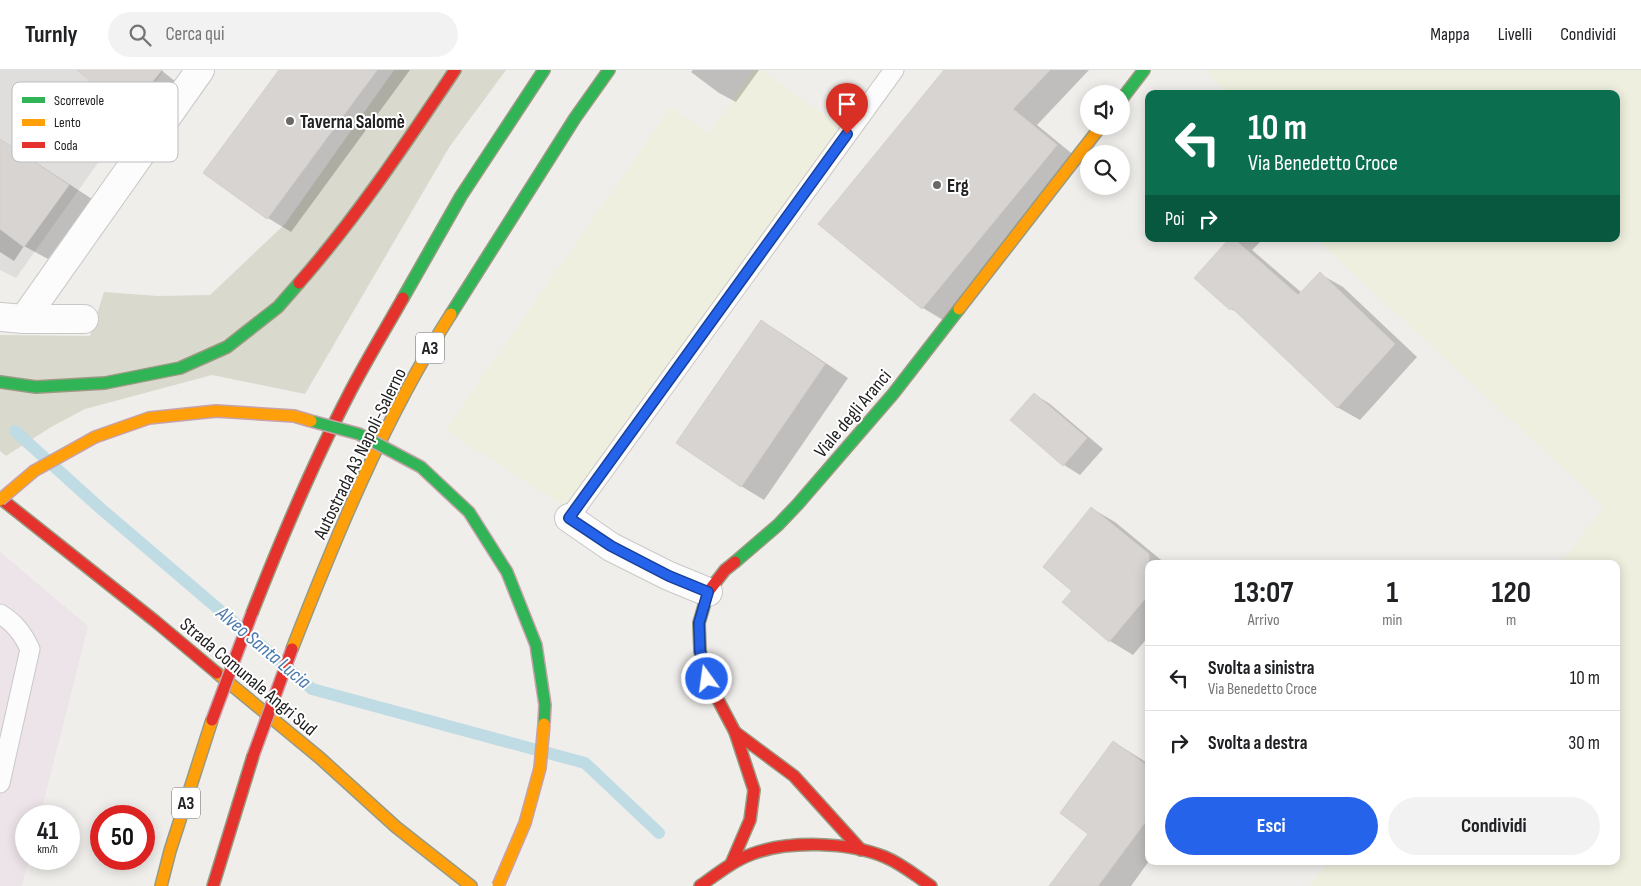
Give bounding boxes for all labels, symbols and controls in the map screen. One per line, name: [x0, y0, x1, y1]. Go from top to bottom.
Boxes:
search box: [108, 12, 458, 57]
text: Turnly: [25, 20, 78, 49]
icon: search: [126, 21, 154, 49]
text: Cerca qui: [166, 23, 224, 46]
text: Mappa: [1430, 24, 1470, 45]
text: Livelli: [1498, 24, 1532, 45]
text: Condividi: [1560, 24, 1616, 45]
legend: [12, 82, 178, 162]
pin: [826, 83, 868, 134]
map controls: [1080, 85, 1130, 195]
button: sound: [1080, 85, 1130, 135]
icon: arrive: [833, 90, 861, 118]
text: Scorrevole: [54, 92, 104, 109]
text: 10 m: [1248, 107, 1307, 150]
icon: left: [1165, 110, 1230, 175]
place label: Taverna Salomè: [300, 111, 405, 134]
text: Lento: [54, 114, 81, 131]
marker: Taverna Salomè: [284, 115, 296, 127]
text: Coda: [54, 137, 78, 154]
button: search: [1080, 145, 1130, 195]
text: Via Benedetto Croce: [1248, 150, 1398, 177]
place label: Erg: [947, 175, 969, 198]
marker: Erg: [931, 179, 943, 191]
icon: right: [1194, 205, 1222, 233]
text: Poi: [1165, 208, 1184, 231]
road number: A3: [416, 332, 444, 364]
street label: Autostrada A3 Napoli-Salerno: [309, 364, 412, 544]
street label: Viale degli Aranci: [810, 365, 896, 463]
text: 13:07: [1234, 575, 1293, 611]
text: 1: [1386, 575, 1398, 611]
text: 120: [1491, 575, 1531, 611]
water label: Alveo Santa Lucia: [211, 601, 315, 694]
text: Arrivo: [1248, 611, 1280, 630]
text: min: [1382, 611, 1402, 630]
text: m: [1506, 611, 1516, 630]
street label: Strada Comunale Angri Sud: [175, 613, 321, 741]
position arrow: [680, 652, 732, 704]
text: Svolta a sinistra: [1208, 657, 1315, 680]
icon: left: [1165, 664, 1193, 692]
text: 10 m: [1570, 667, 1600, 690]
text: Via Benedetto Croce: [1208, 680, 1317, 699]
icon: right: [1165, 729, 1193, 757]
text: Svolta a destra: [1208, 732, 1308, 755]
text: 30 m: [1568, 732, 1600, 755]
road number: A3: [172, 788, 200, 818]
button: Esci: [1165, 797, 1378, 855]
button: Condividi: [1388, 797, 1600, 855]
speed limit sign: 50: [90, 805, 155, 870]
text: 41: [37, 816, 58, 847]
text: km/h: [37, 842, 58, 857]

